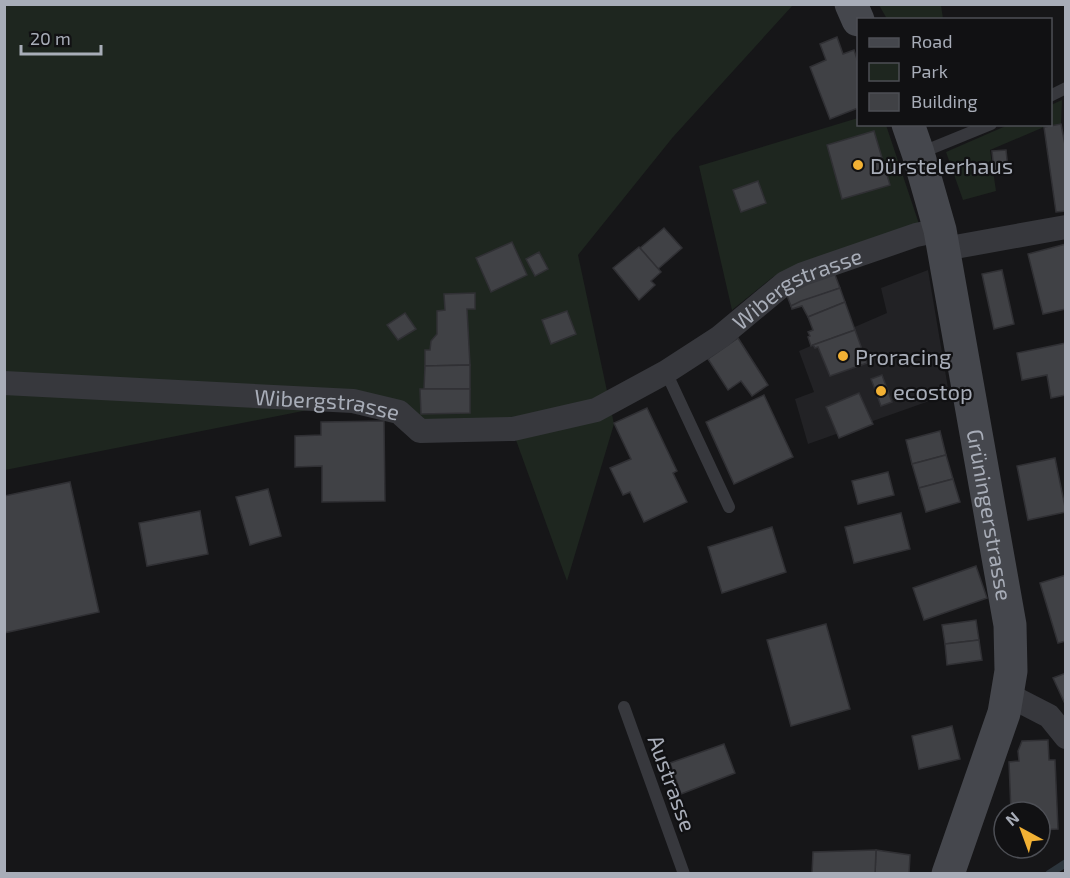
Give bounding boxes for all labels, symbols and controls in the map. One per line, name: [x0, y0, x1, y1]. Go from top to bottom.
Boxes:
scale bar: [21, 18, 100, 56]
legend: [857, 18, 1052, 126]
text: 20 m: [30, 27, 71, 49]
text: Road: [911, 30, 952, 52]
text: Park: [911, 60, 948, 82]
text: Building: [911, 90, 978, 112]
place label: Dürstelerhaus: [870, 152, 1013, 178]
marker: Dürstelerhaus: [851, 158, 865, 172]
street label: Wibergstrasse: [727, 242, 865, 335]
place label: Proracing: [855, 343, 951, 369]
marker: Proracing: [836, 349, 850, 363]
place label: ecostop: [893, 378, 973, 404]
street label: Wibergstrasse: [254, 383, 402, 425]
marker: ecostop: [874, 384, 888, 398]
street label: Grüningerstrasse: [963, 427, 1018, 603]
street label: Austrasse: [644, 731, 702, 835]
north arrow: [992, 800, 1052, 860]
text: N: [1001, 807, 1022, 829]

